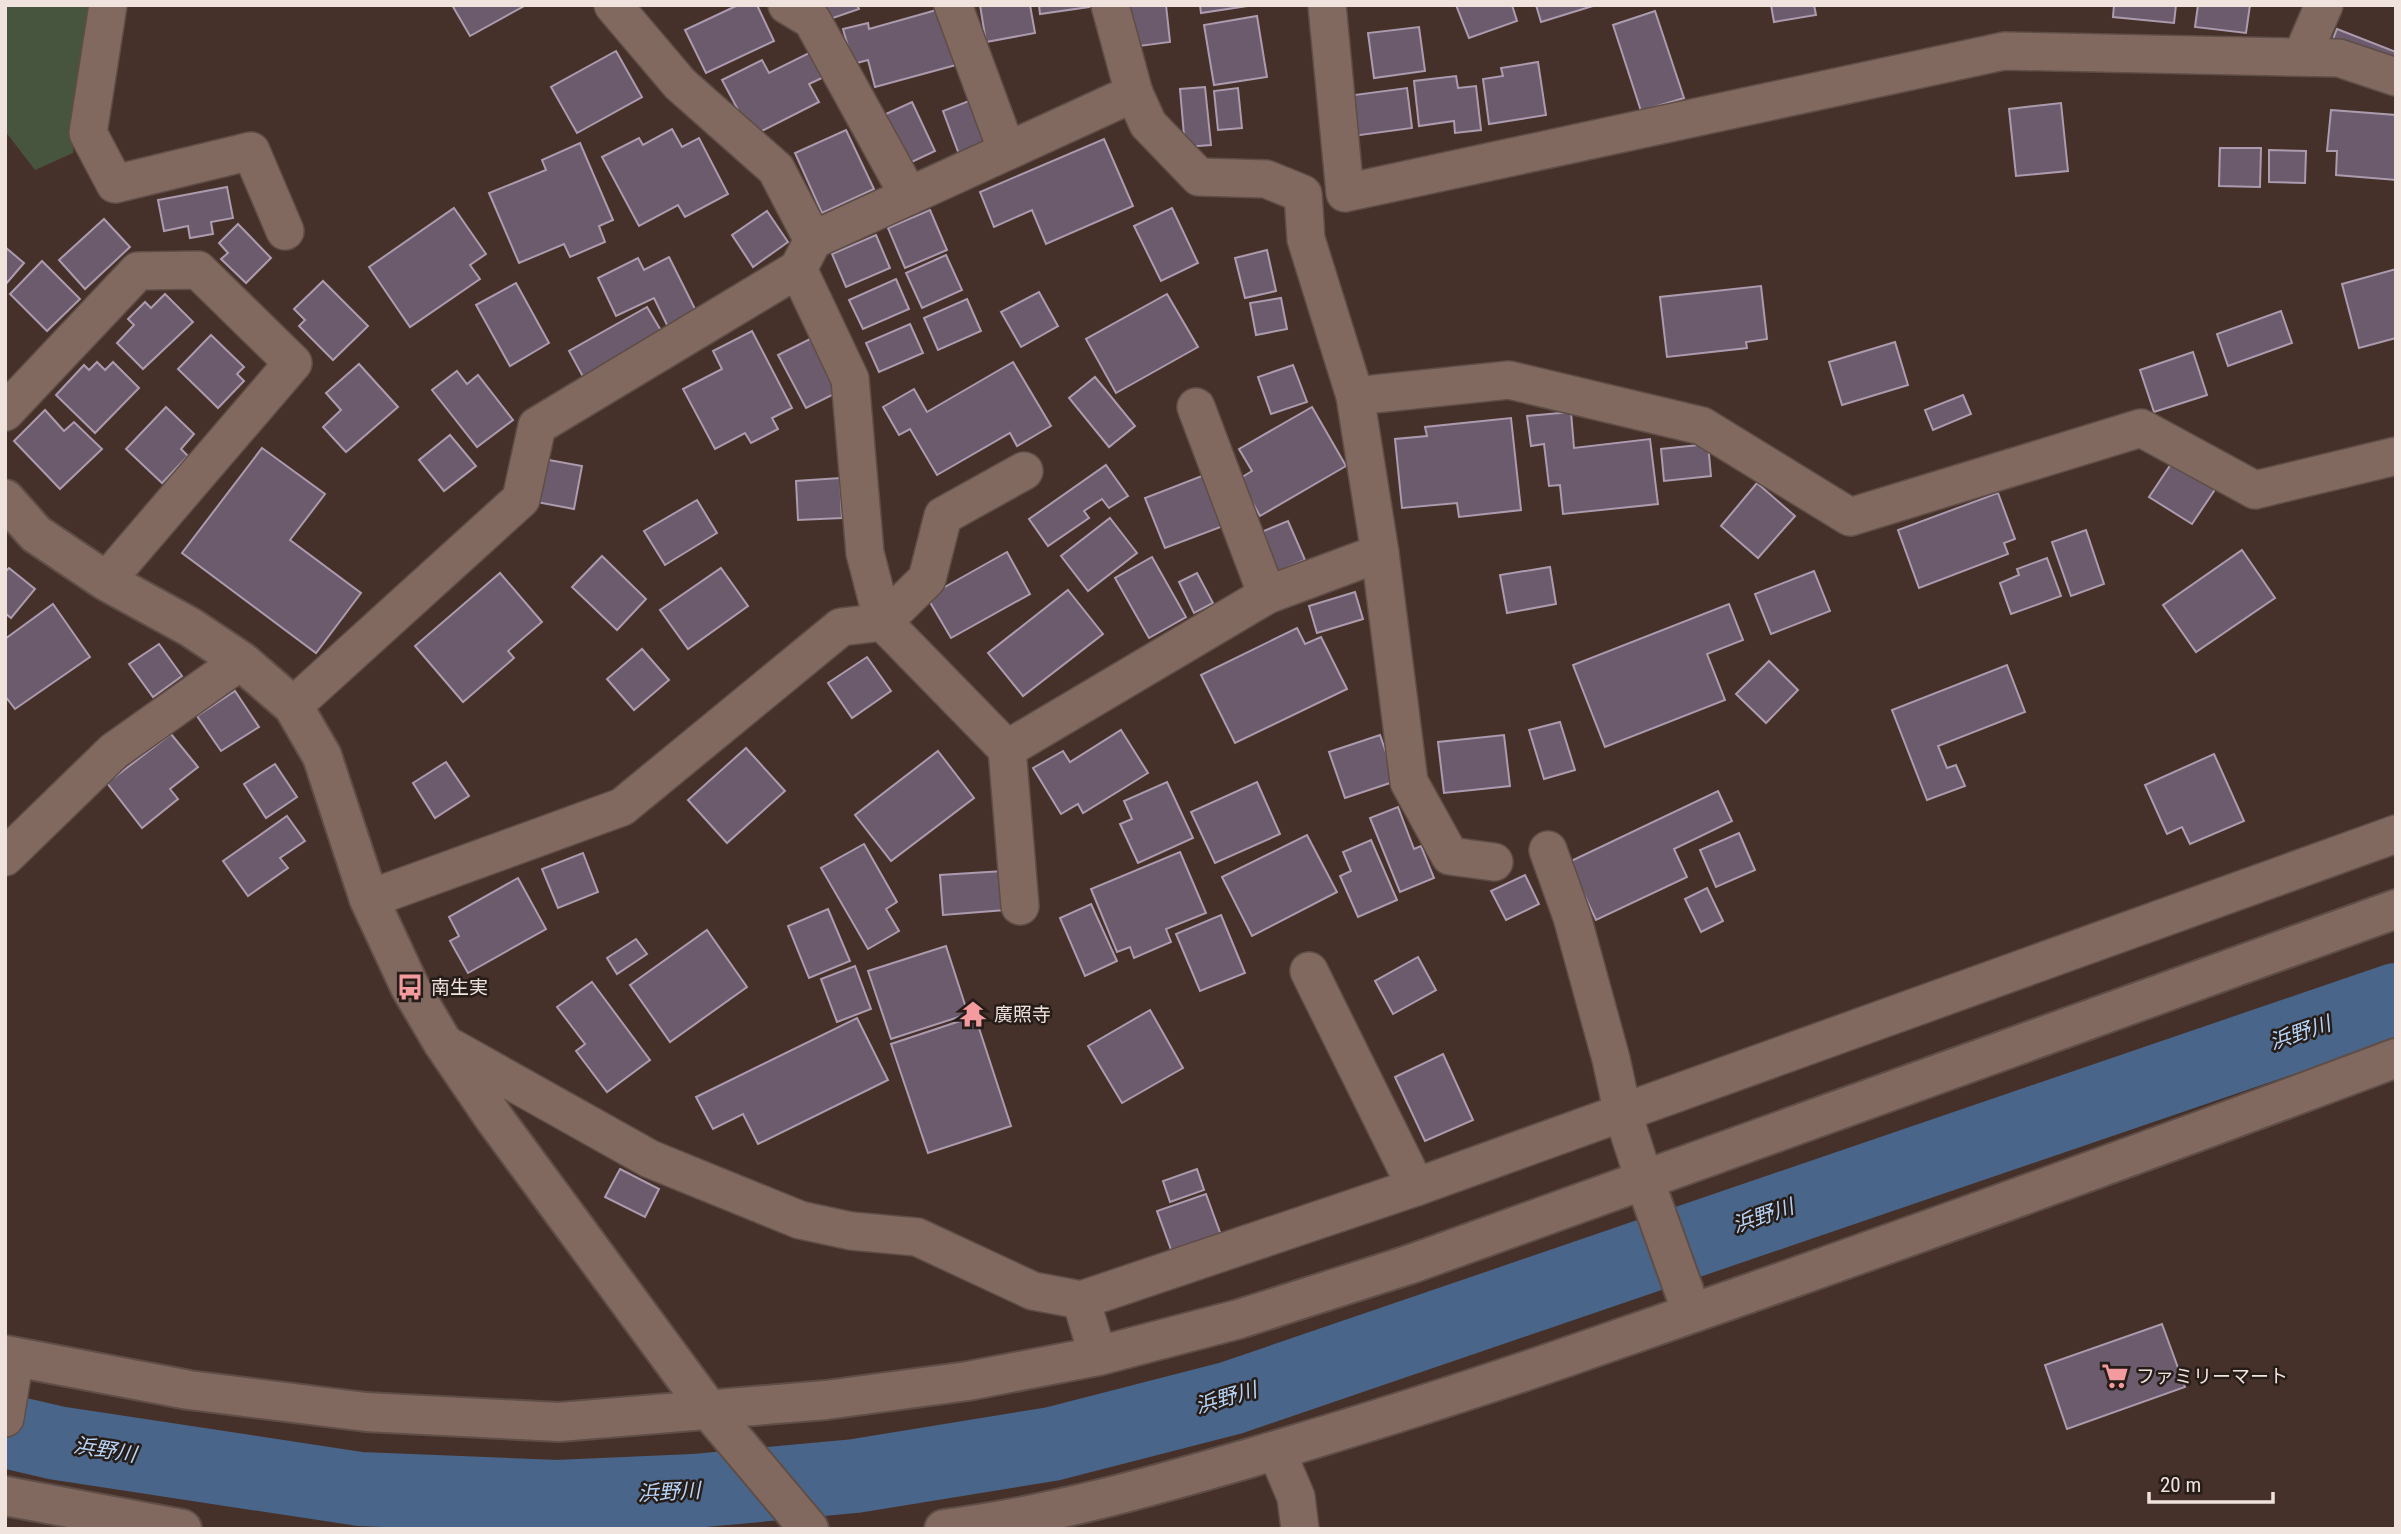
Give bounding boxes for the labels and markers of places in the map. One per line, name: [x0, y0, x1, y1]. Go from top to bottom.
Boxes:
bus stop icon: 南生実: [395, 972, 425, 1002]
place label: 南生実: [431, 976, 488, 999]
temple icon: 廣照寺: [958, 999, 988, 1029]
place label: 廣照寺: [994, 1003, 1051, 1026]
supermarket icon: ファミリーマート: [2100, 1361, 2130, 1391]
place label: ファミリーマート: [2136, 1365, 2288, 1388]

